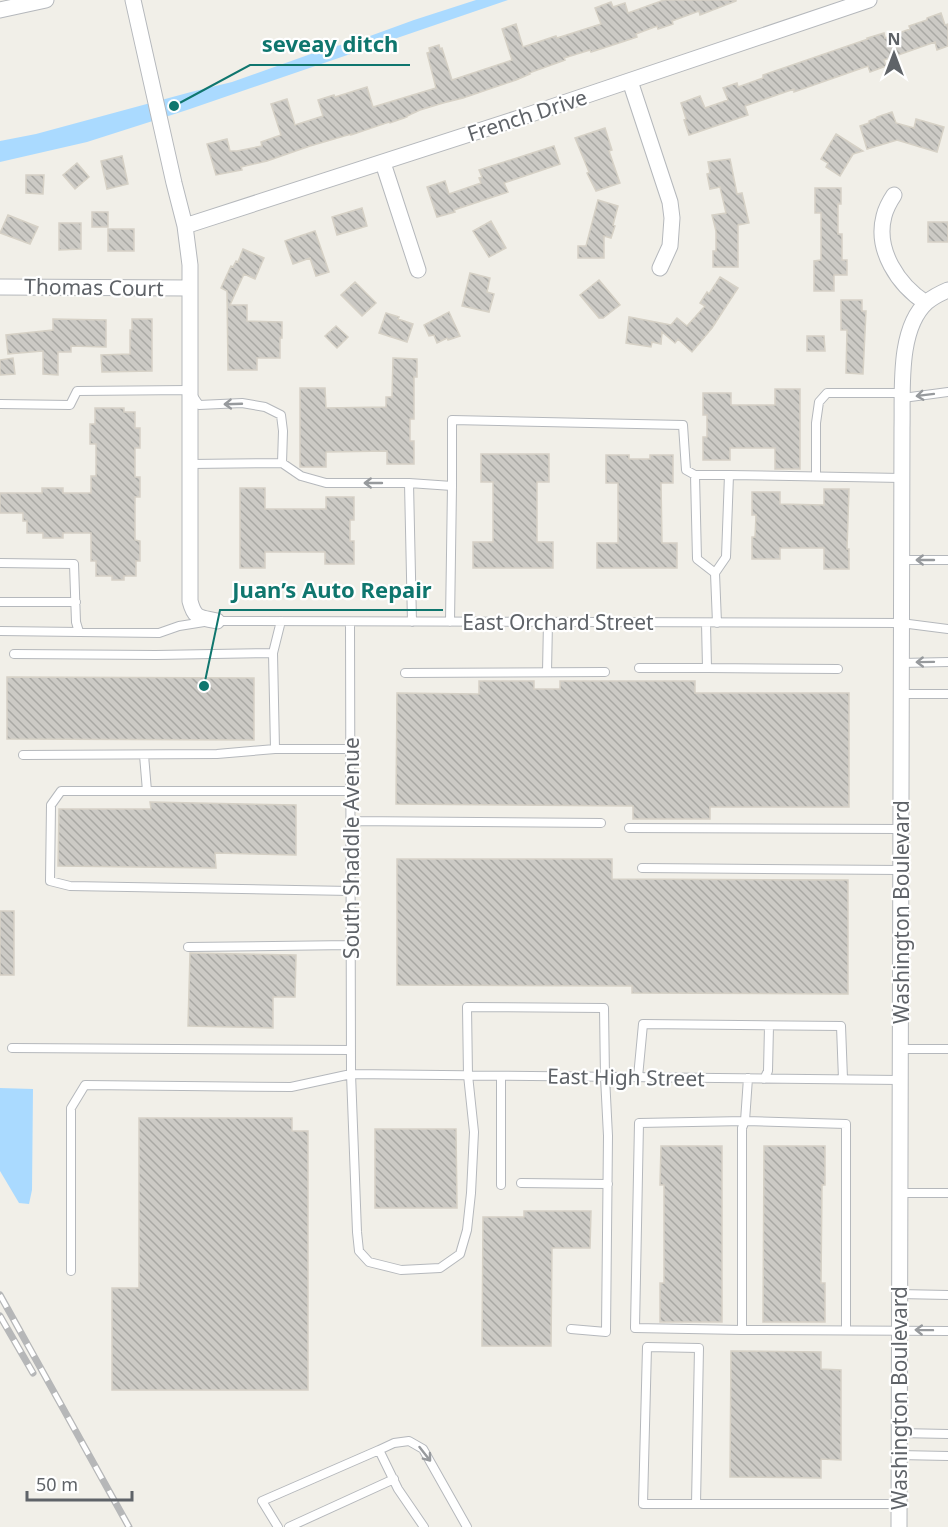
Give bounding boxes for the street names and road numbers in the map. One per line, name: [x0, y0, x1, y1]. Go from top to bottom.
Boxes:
street label: French Drive: [464, 82, 590, 148]
street label: Thomas Court: [24, 272, 164, 302]
street label: East Orchard Street: [462, 608, 654, 636]
street label: South Shaddle Avenue: [337, 737, 365, 959]
street label: Washington Boulevard: [887, 800, 915, 1024]
street label: East High Street: [547, 1062, 705, 1092]
street label: Washington Boulevard: [885, 1286, 913, 1510]

